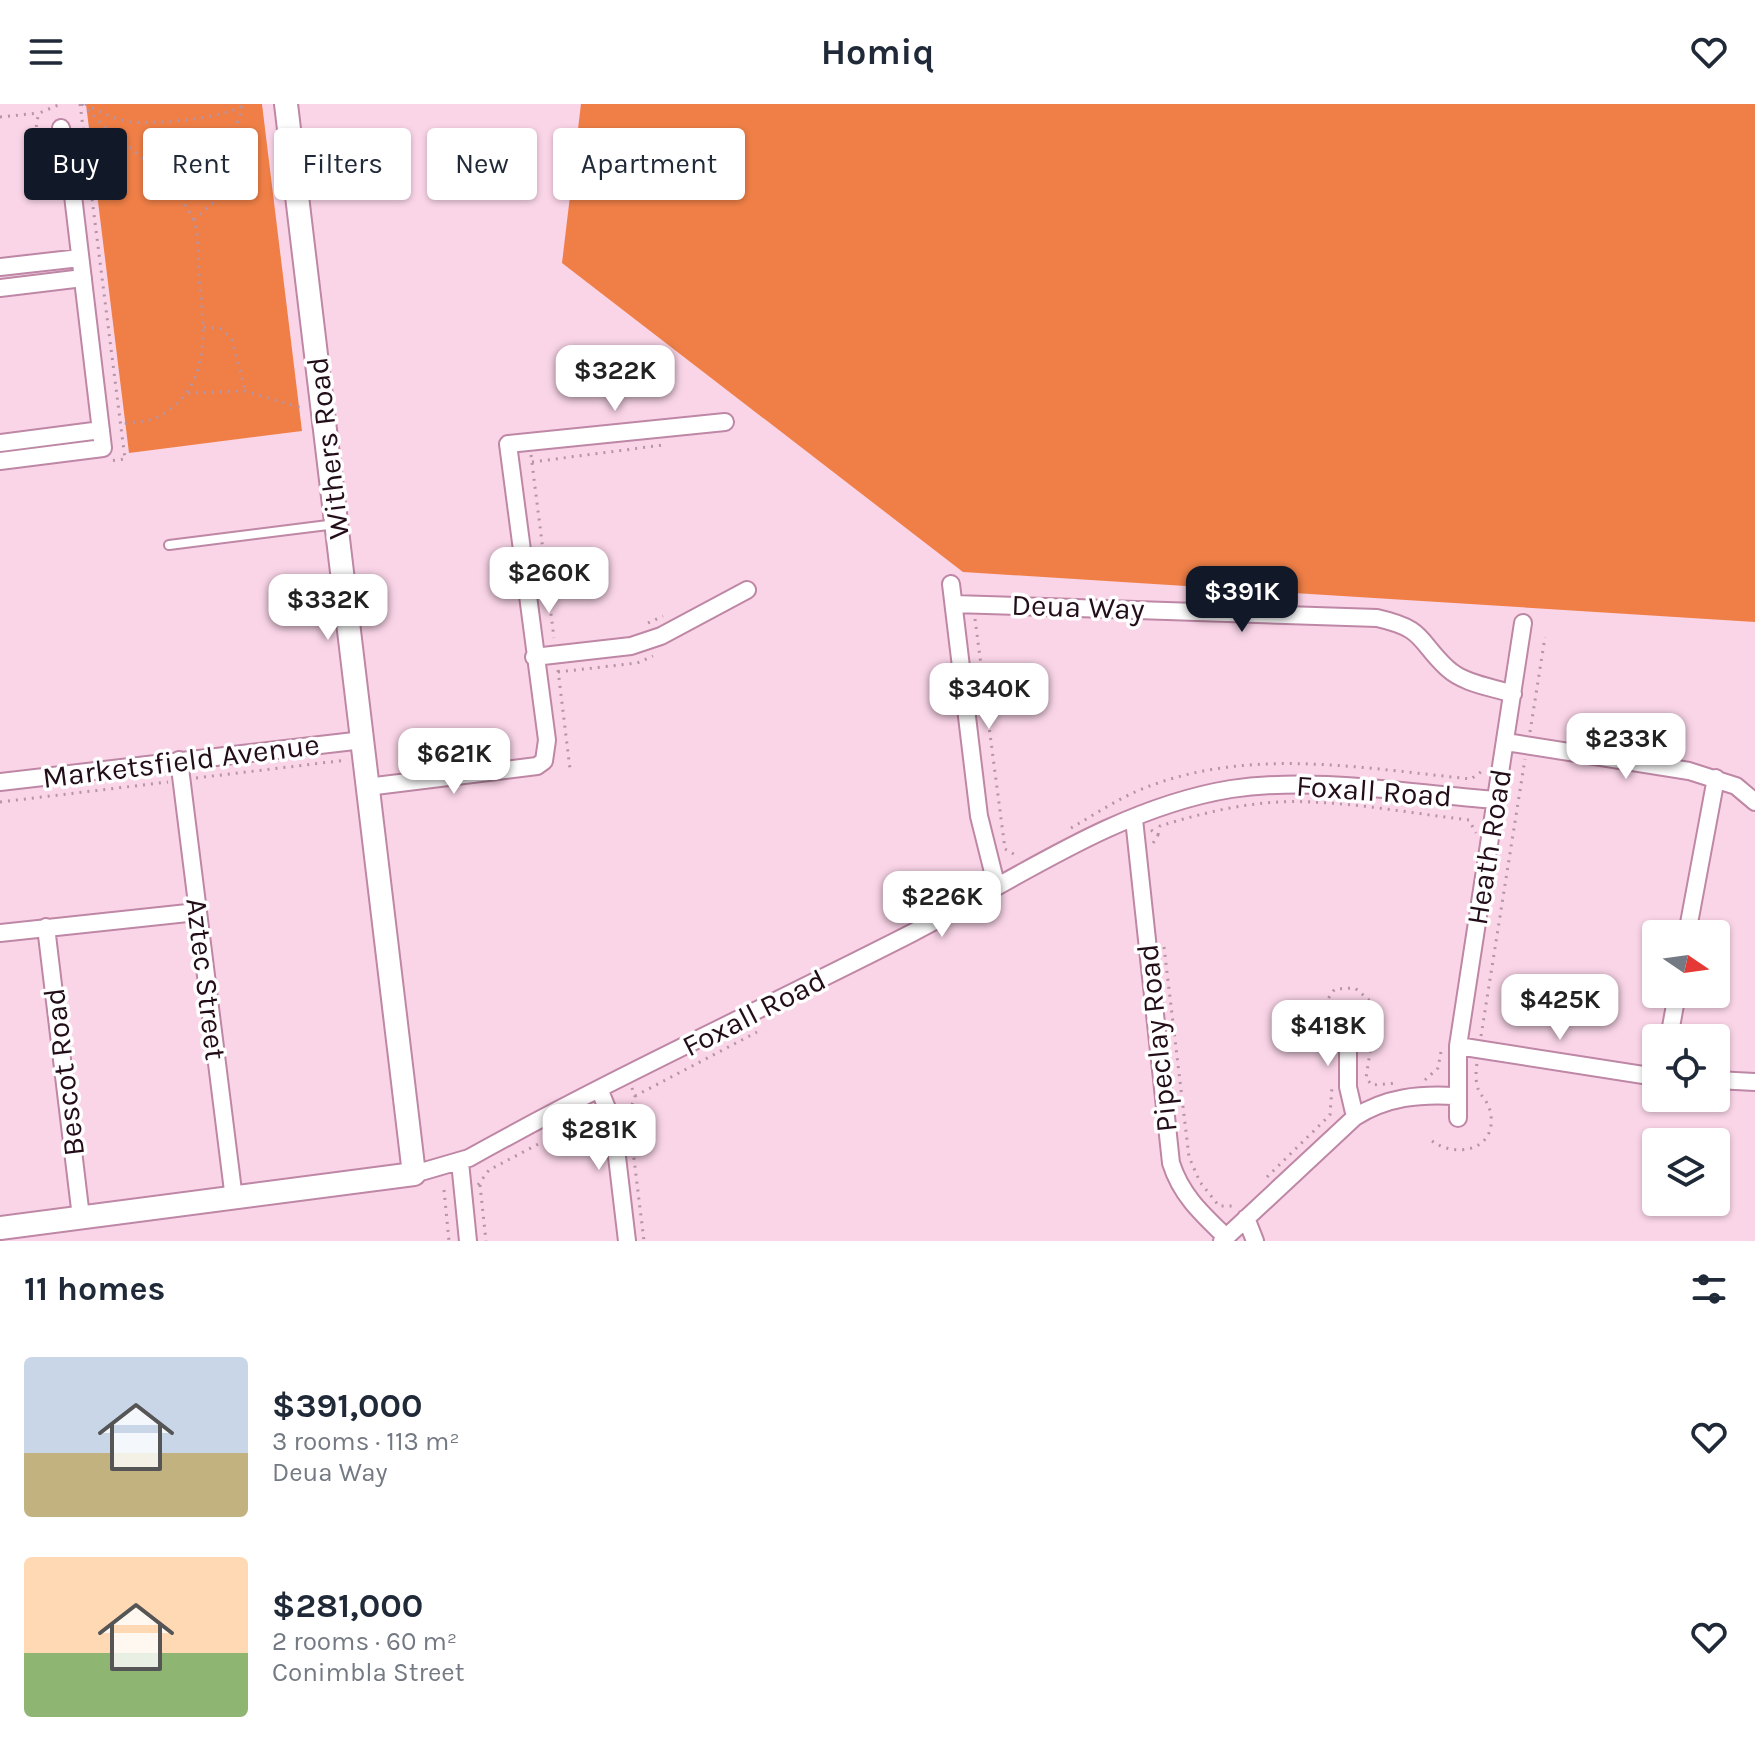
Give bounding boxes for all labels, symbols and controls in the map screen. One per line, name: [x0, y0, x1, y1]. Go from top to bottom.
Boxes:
icon: menu: [24, 30, 68, 74]
icon: heart: [1687, 30, 1731, 74]
text: Homiq: [821, 31, 934, 73]
chip: Buy: [24, 128, 127, 200]
chip: Rent: [143, 128, 258, 200]
chip: Filters: [274, 128, 411, 200]
chip: New: [427, 128, 537, 200]
chip: Apartment: [553, 128, 745, 200]
pin: $322K: [559, 345, 671, 413]
street label: Withers Road: [299, 355, 357, 541]
text: $322K: [574, 355, 656, 386]
pin: $260K: [493, 547, 605, 615]
text: $260K: [508, 557, 590, 588]
pin: $391K: [1186, 566, 1298, 634]
pin: $332K: [272, 574, 384, 642]
text: $391K: [1204, 576, 1280, 607]
text: $332K: [287, 584, 370, 615]
street label: Deua Way: [1011, 587, 1145, 627]
pin: $340K: [933, 663, 1045, 731]
text: $340K: [947, 673, 1031, 704]
pin: $233K: [1570, 713, 1682, 781]
text: $233K: [1585, 723, 1668, 754]
street label: Marketsfield Avenue: [40, 726, 322, 796]
pin: $621K: [398, 728, 510, 796]
text: $621K: [416, 738, 492, 769]
street label: Heath Road: [1459, 766, 1519, 928]
street label: Foxall Road: [1295, 768, 1453, 814]
pin: $226K: [886, 871, 998, 939]
text: $226K: [901, 881, 983, 912]
street label: Aztec Street: [178, 896, 234, 1062]
north arrow: [1642, 920, 1730, 1008]
map controls: [1642, 920, 1730, 1216]
street label: Pipeclay Road: [1129, 942, 1185, 1134]
street label: Foxall Road: [676, 962, 832, 1064]
pin: $425K: [1504, 974, 1616, 1042]
text: $425K: [1519, 984, 1601, 1015]
street label: Bescot Road: [36, 986, 92, 1158]
pin: $418K: [1272, 1000, 1384, 1068]
text: $418K: [1290, 1010, 1366, 1041]
button: locate: [1642, 1024, 1730, 1112]
pin: $281K: [543, 1104, 655, 1172]
text: $281K: [561, 1114, 637, 1145]
button: layers: [1642, 1128, 1730, 1216]
icon: filters: [1687, 1267, 1731, 1311]
text: 11 homes: [24, 1269, 166, 1309]
text: $391,000: [272, 1386, 423, 1426]
icon: home: [88, 1389, 184, 1485]
icon: heart: [1687, 1415, 1731, 1459]
text: 3 rooms · 113 m²: [272, 1426, 460, 1457]
text: Deua Way: [272, 1457, 388, 1488]
text: $281,000: [272, 1586, 423, 1626]
icon: home: [88, 1589, 184, 1685]
icon: heart: [1687, 1615, 1731, 1659]
text: 2 rooms · 60 m²: [272, 1626, 457, 1657]
text: Conimbla Street: [272, 1657, 464, 1688]

